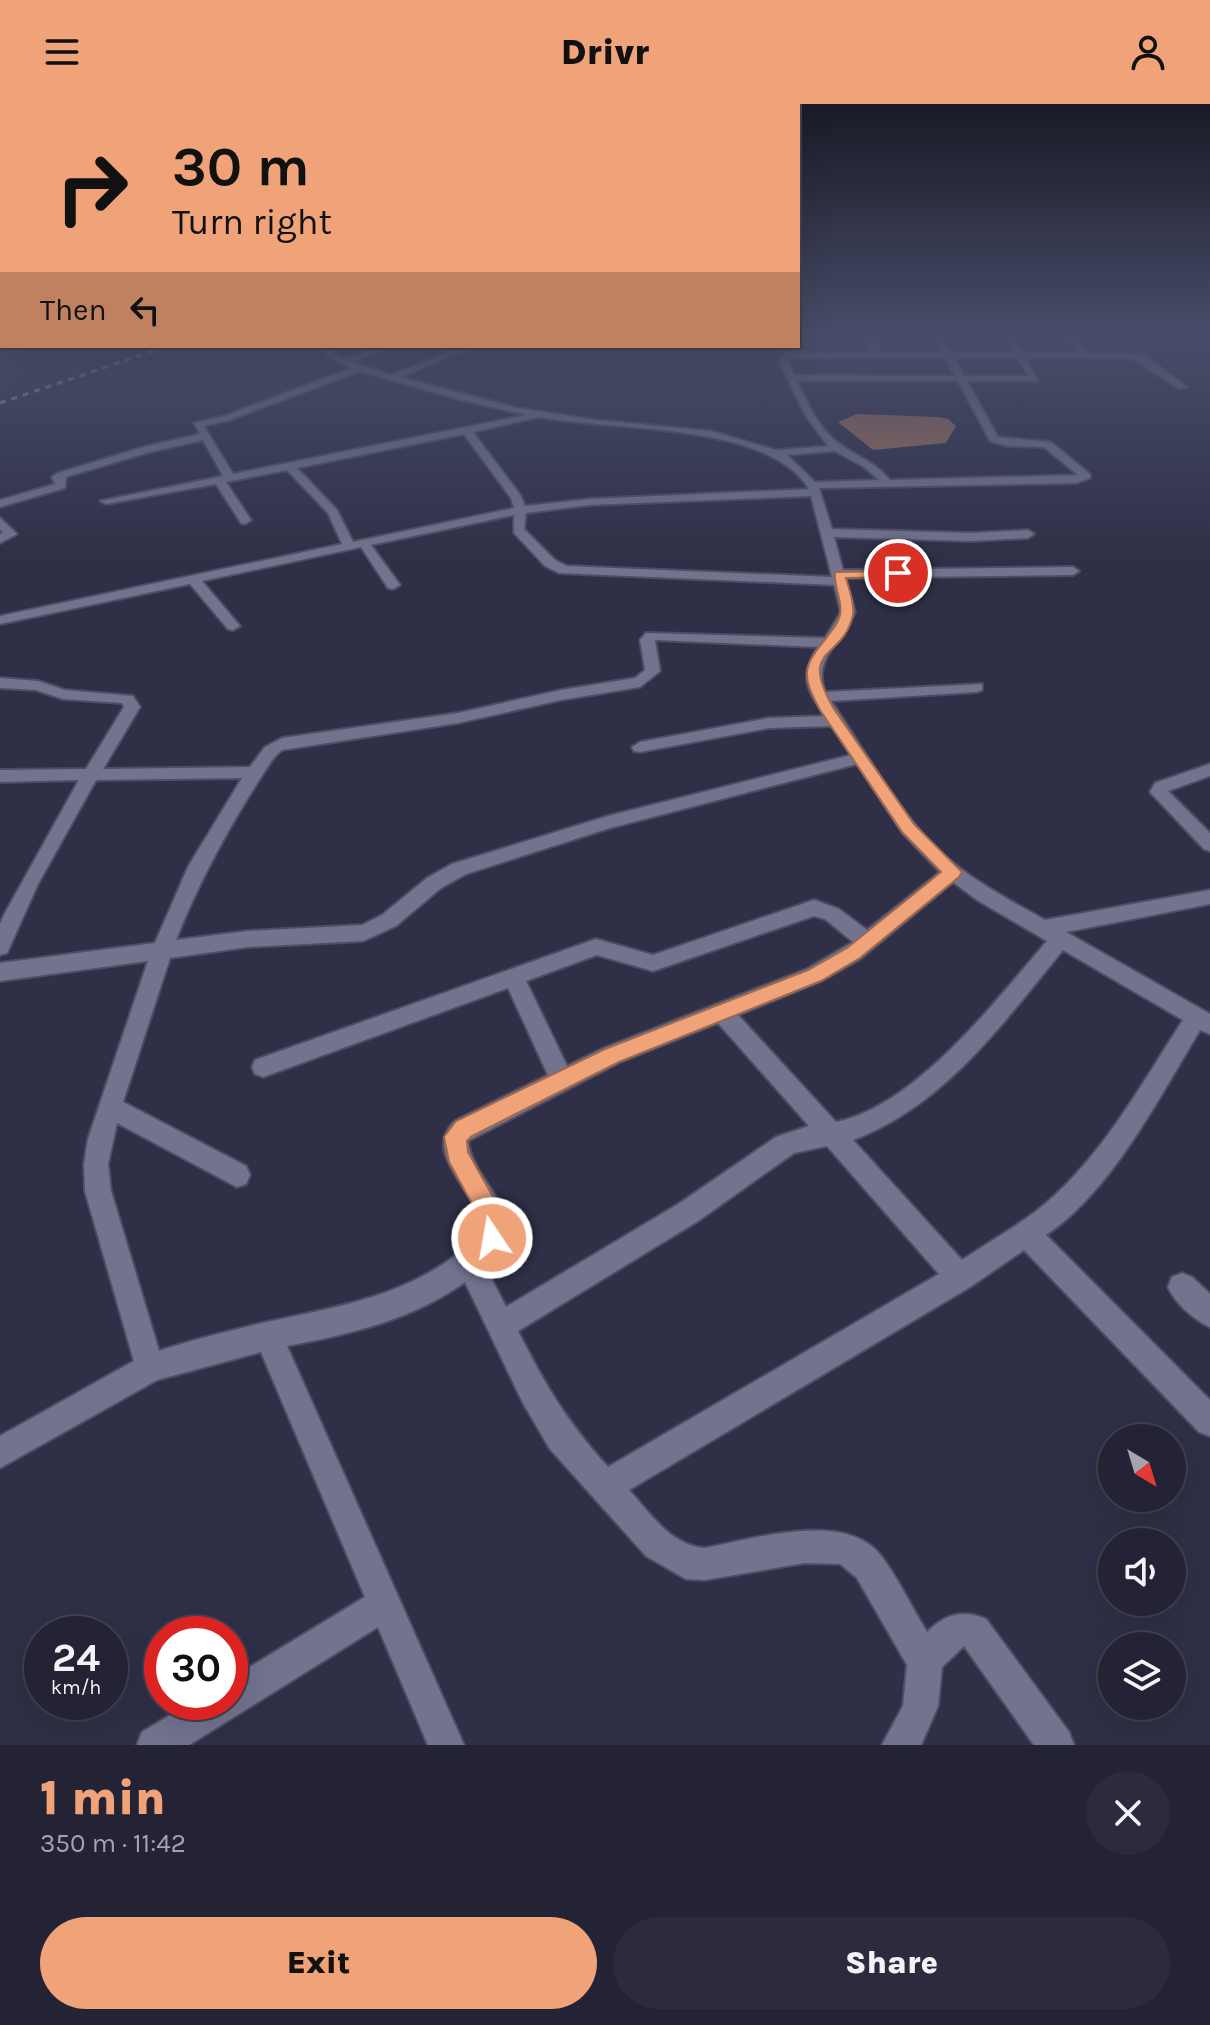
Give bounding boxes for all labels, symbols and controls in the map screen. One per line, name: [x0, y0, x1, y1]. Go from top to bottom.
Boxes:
icon: menu: [40, 30, 84, 74]
icon: person: [1126, 30, 1170, 74]
text: Drivr: [561, 31, 649, 73]
text: 30 m: [172, 134, 310, 199]
icon: right: [40, 136, 144, 240]
text: Turn right: [172, 201, 332, 243]
icon: left: [123, 288, 167, 332]
text: Then: [40, 292, 107, 328]
pin: [864, 539, 932, 607]
icon: arrive: [876, 551, 920, 595]
position arrow: [450, 1196, 534, 1280]
north arrow: [1098, 1424, 1186, 1512]
map controls: [1098, 1424, 1186, 1720]
button: sound: [1098, 1528, 1186, 1616]
speed limit sign: 30: [144, 1616, 248, 1720]
button: layers: [1098, 1632, 1186, 1720]
text: 24: [52, 1634, 100, 1681]
text: km/h: [51, 1676, 101, 1699]
text: 1 min: [40, 1770, 166, 1826]
button: close: [1086, 1771, 1170, 1855]
text: 350 m · 11:42: [40, 1828, 186, 1859]
button: Exit: [40, 1917, 597, 2009]
button: Share: [613, 1917, 1170, 2009]

